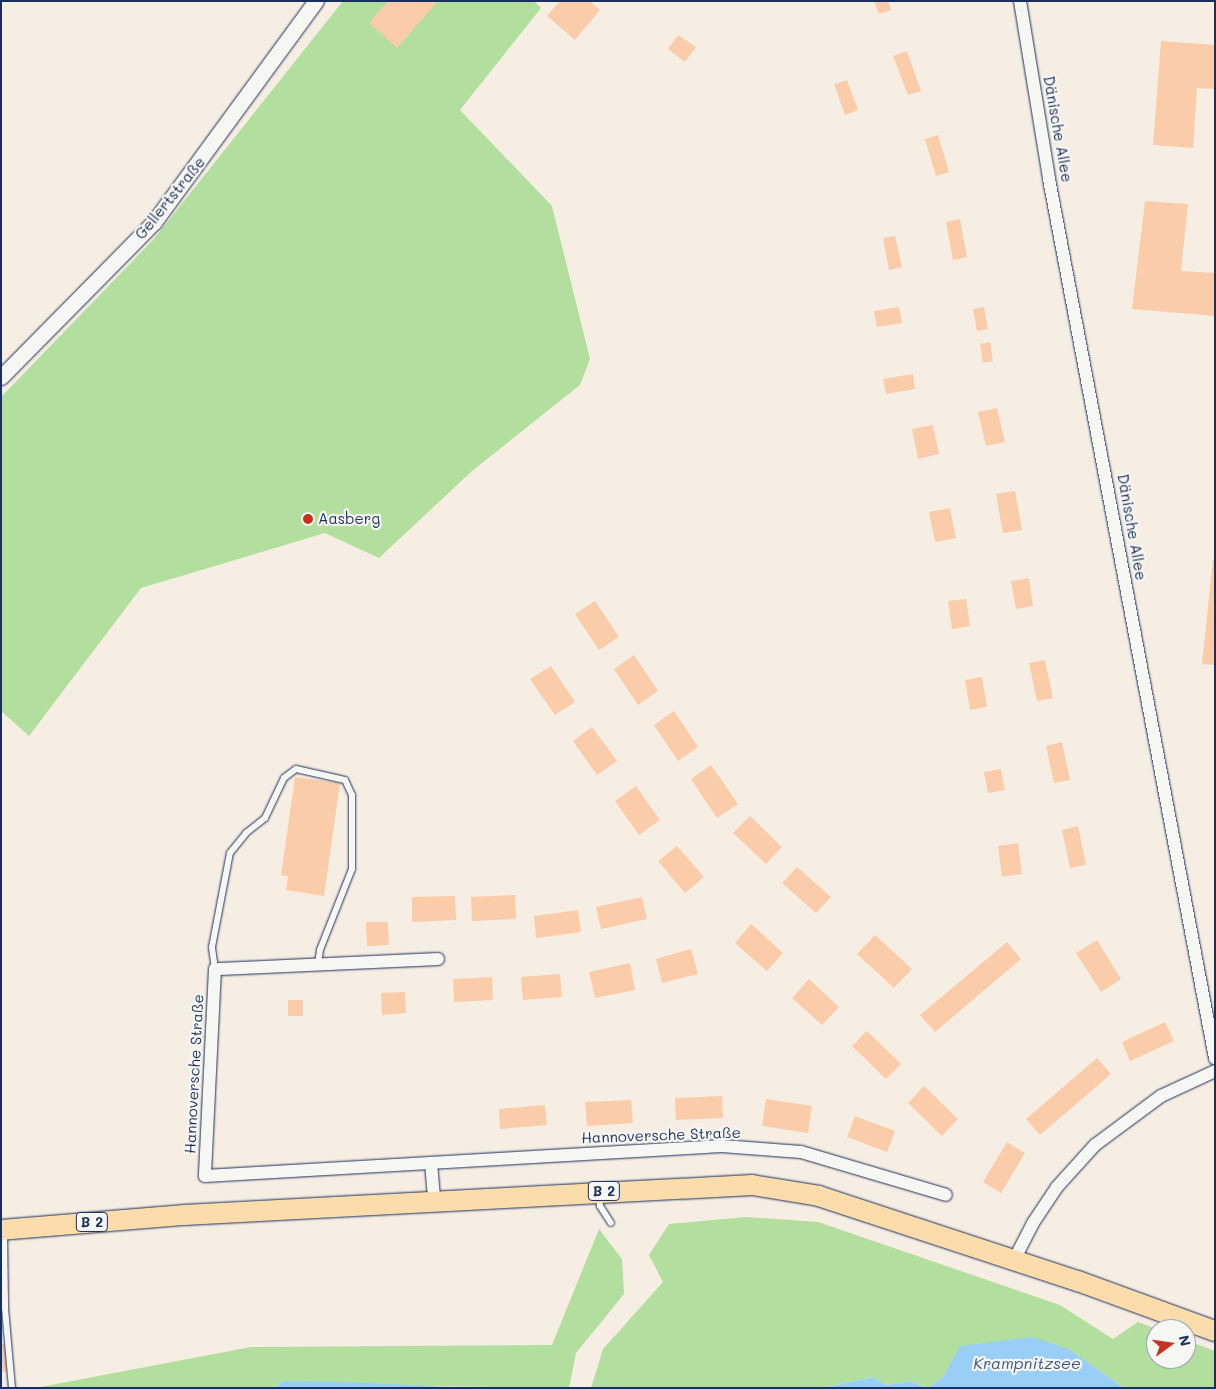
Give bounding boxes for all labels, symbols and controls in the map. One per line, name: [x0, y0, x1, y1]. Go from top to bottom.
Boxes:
street label: Dänische Allee: [1040, 74, 1076, 184]
street label: Gellertstraße: [131, 153, 209, 243]
street label: Dänische Allee: [1114, 472, 1150, 582]
place label: Aasberg: [318, 510, 380, 528]
marker: Aasberg: [302, 513, 314, 525]
street label: Hannoversche Straße: [181, 994, 207, 1154]
street label: Hannoversche Straße: [581, 1123, 741, 1147]
road number: B 2: [588, 1180, 620, 1202]
road number: B 2: [76, 1210, 108, 1234]
north arrow: [1146, 1319, 1196, 1369]
text: N: [1175, 1333, 1196, 1348]
water label: Krampnitzsee: [973, 1353, 1081, 1373]

